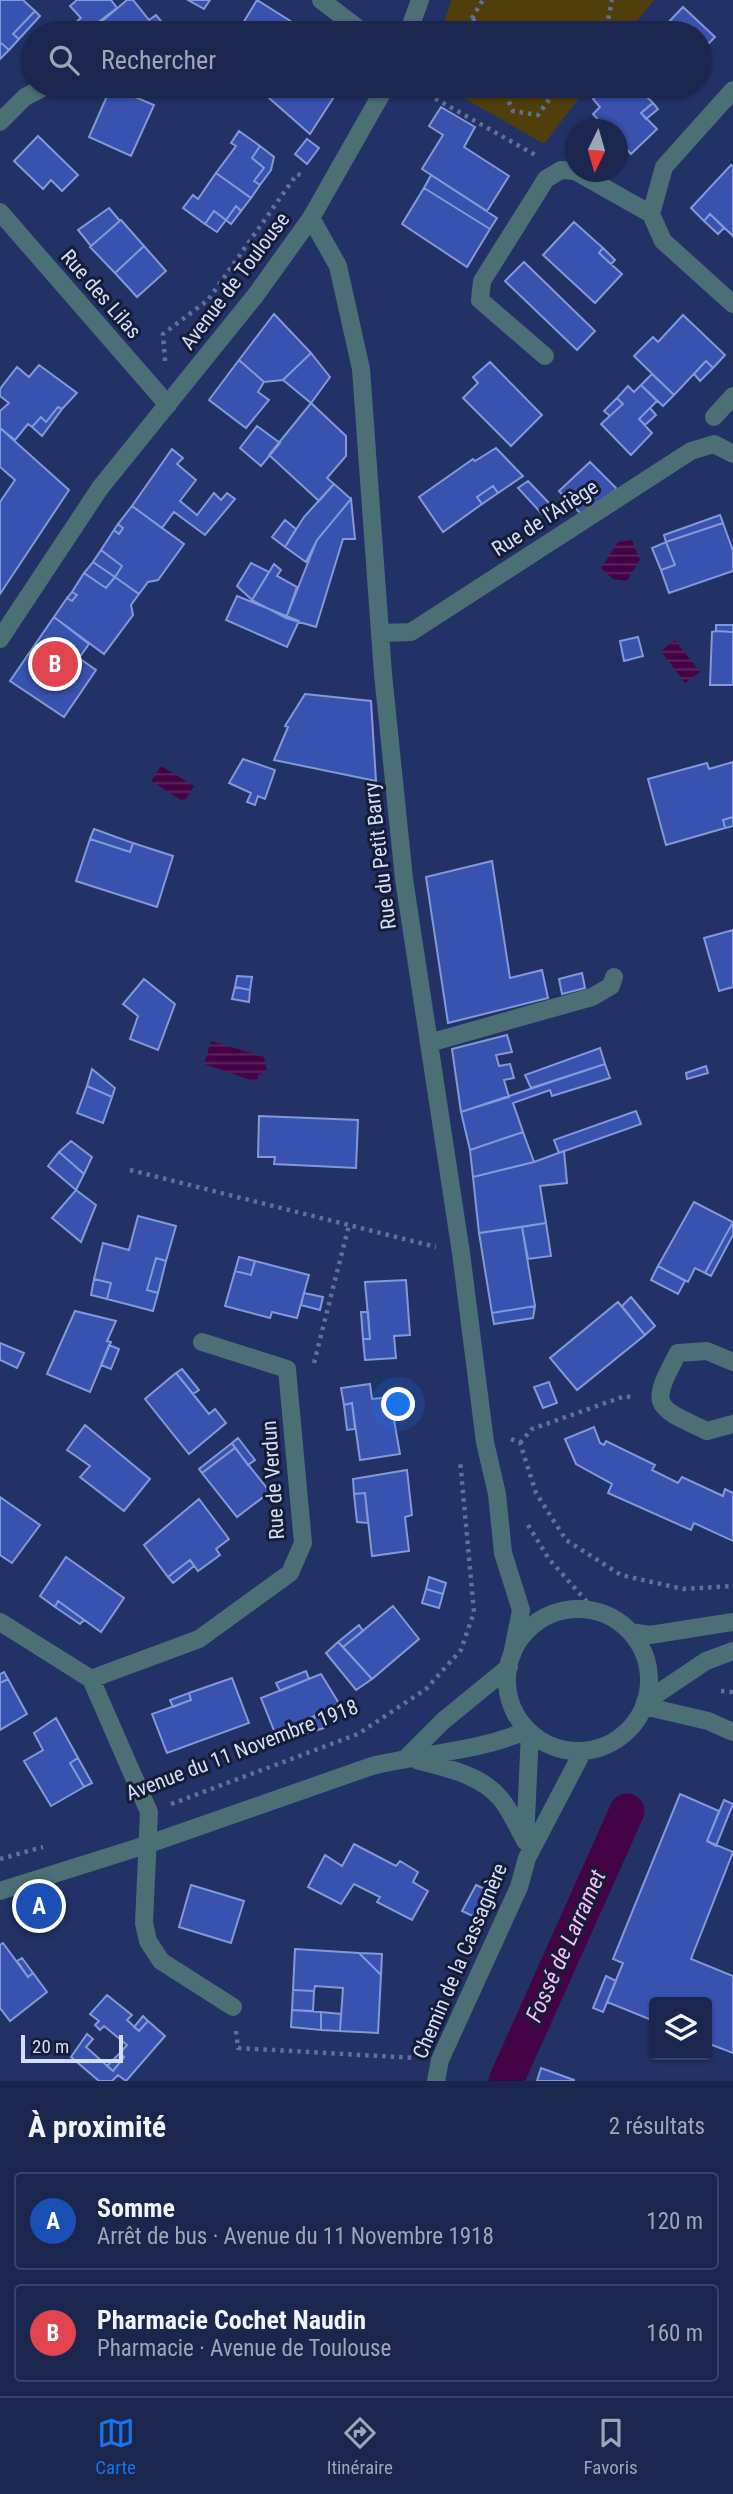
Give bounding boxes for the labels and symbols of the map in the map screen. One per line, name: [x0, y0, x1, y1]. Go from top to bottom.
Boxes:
north arrow: [565, 119, 628, 182]
street label: Avenue de Toulouse: [176, 208, 294, 354]
street label: Rue des Lilas: [56, 245, 146, 343]
street label: Rue de l'Ariège: [487, 475, 603, 561]
pin: B: [32, 638, 78, 690]
street label: Rue du Petit Barry: [359, 781, 401, 931]
your location: [381, 1387, 415, 1421]
street label: Rue de Verdun: [257, 1420, 289, 1540]
street label: Avenue du 11 Novembre 1918: [122, 1695, 362, 1805]
street label: Chemin de la Cassagnère: [408, 1860, 512, 2062]
water label: Fossé de Larramet: [520, 1865, 612, 2026]
pin: A: [16, 1880, 62, 1932]
scale bar: [21, 2032, 122, 2064]

